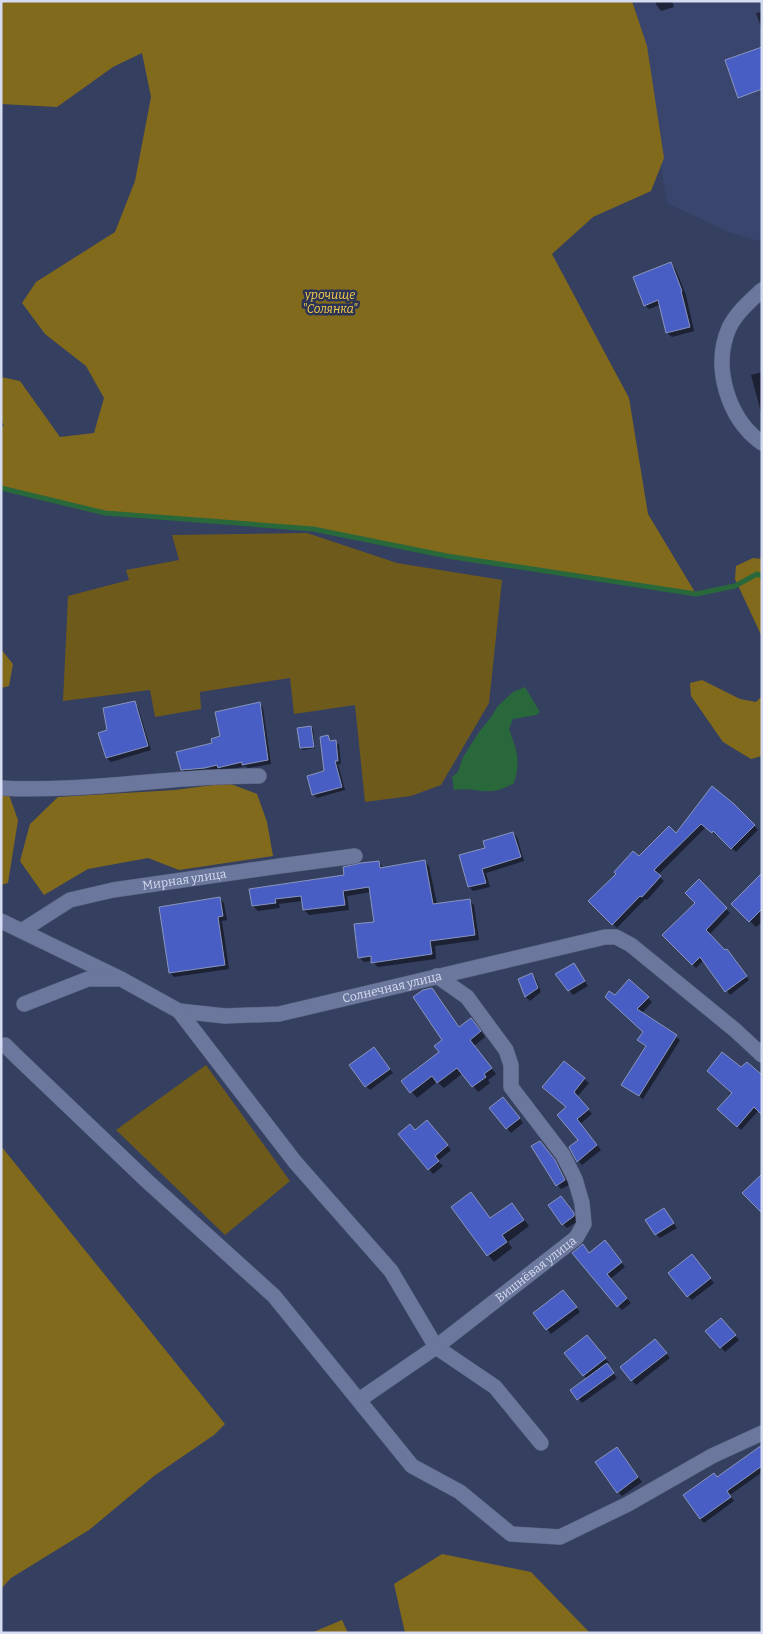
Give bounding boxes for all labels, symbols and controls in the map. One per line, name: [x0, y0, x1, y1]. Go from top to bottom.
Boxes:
park label: урочище "Солянка": [303, 288, 358, 316]
street label: Мирная улица: [141, 867, 228, 893]
street label: Солнечная улица: [341, 969, 443, 1006]
street label: Вишнёвая улица: [493, 1233, 579, 1305]

